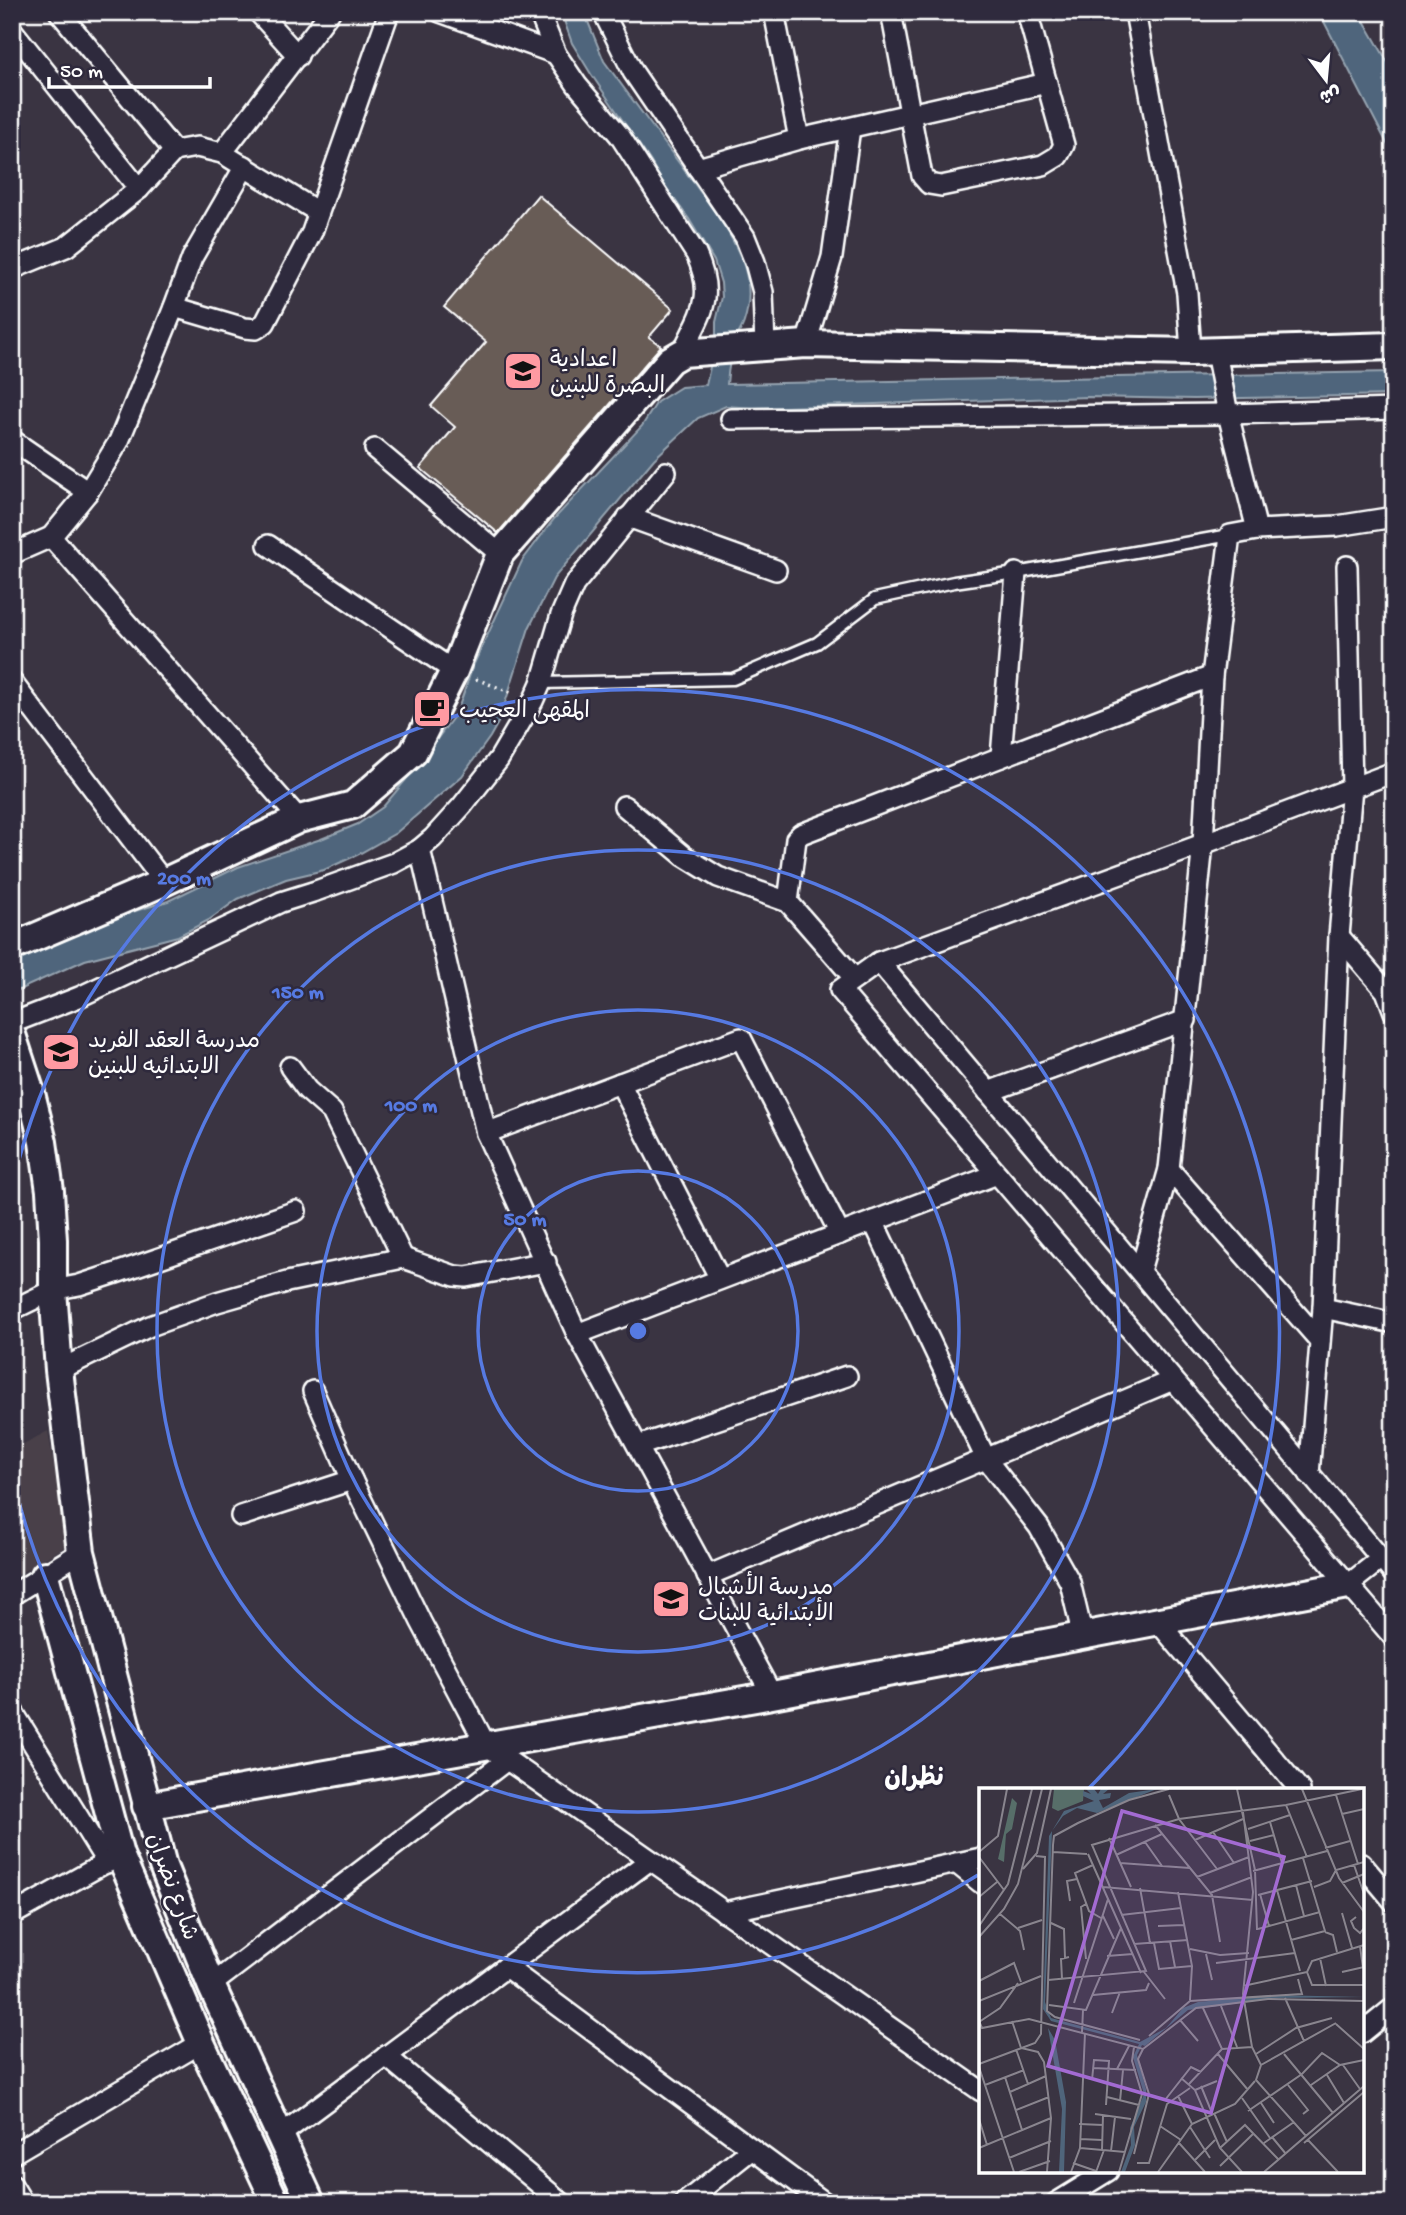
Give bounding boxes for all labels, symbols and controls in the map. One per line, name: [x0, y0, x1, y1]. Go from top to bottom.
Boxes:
scale bar: [49, 46, 210, 90]
north arrow: [1290, 46, 1360, 116]
text: 50 m: [60, 61, 103, 86]
text: ش: [1316, 79, 1343, 107]
place label: اعدادية البصرة للبنين: [550, 348, 665, 401]
school or university icon: اعدادية البصرة للبنين: [502, 350, 544, 392]
cafe icon: المقهى العجيب: [411, 688, 453, 730]
place label: المقهى العجيب: [459, 699, 590, 726]
text: 200 m: [157, 868, 211, 893]
text: 150 m: [271, 982, 324, 1007]
place label: مدرسة العقد الفريد الابتدائيه للبنين: [88, 1029, 260, 1082]
school or university icon: مدرسة العقد الفريد الابتدائيه للبنين: [40, 1031, 82, 1073]
text: 100 m: [384, 1095, 437, 1120]
text: 50 m: [504, 1209, 547, 1234]
centre of rings: [626, 1319, 650, 1343]
place label: مدرسة الأشبال الأبتدائية للبنات: [698, 1570, 834, 1629]
school or university icon: مدرسة الأشبال الأبتدائية للبنات: [650, 1578, 692, 1620]
district label: نظران: [884, 1765, 944, 1796]
inset map: [979, 1788, 1364, 2173]
street label: شارع نضران: [139, 1830, 203, 1945]

